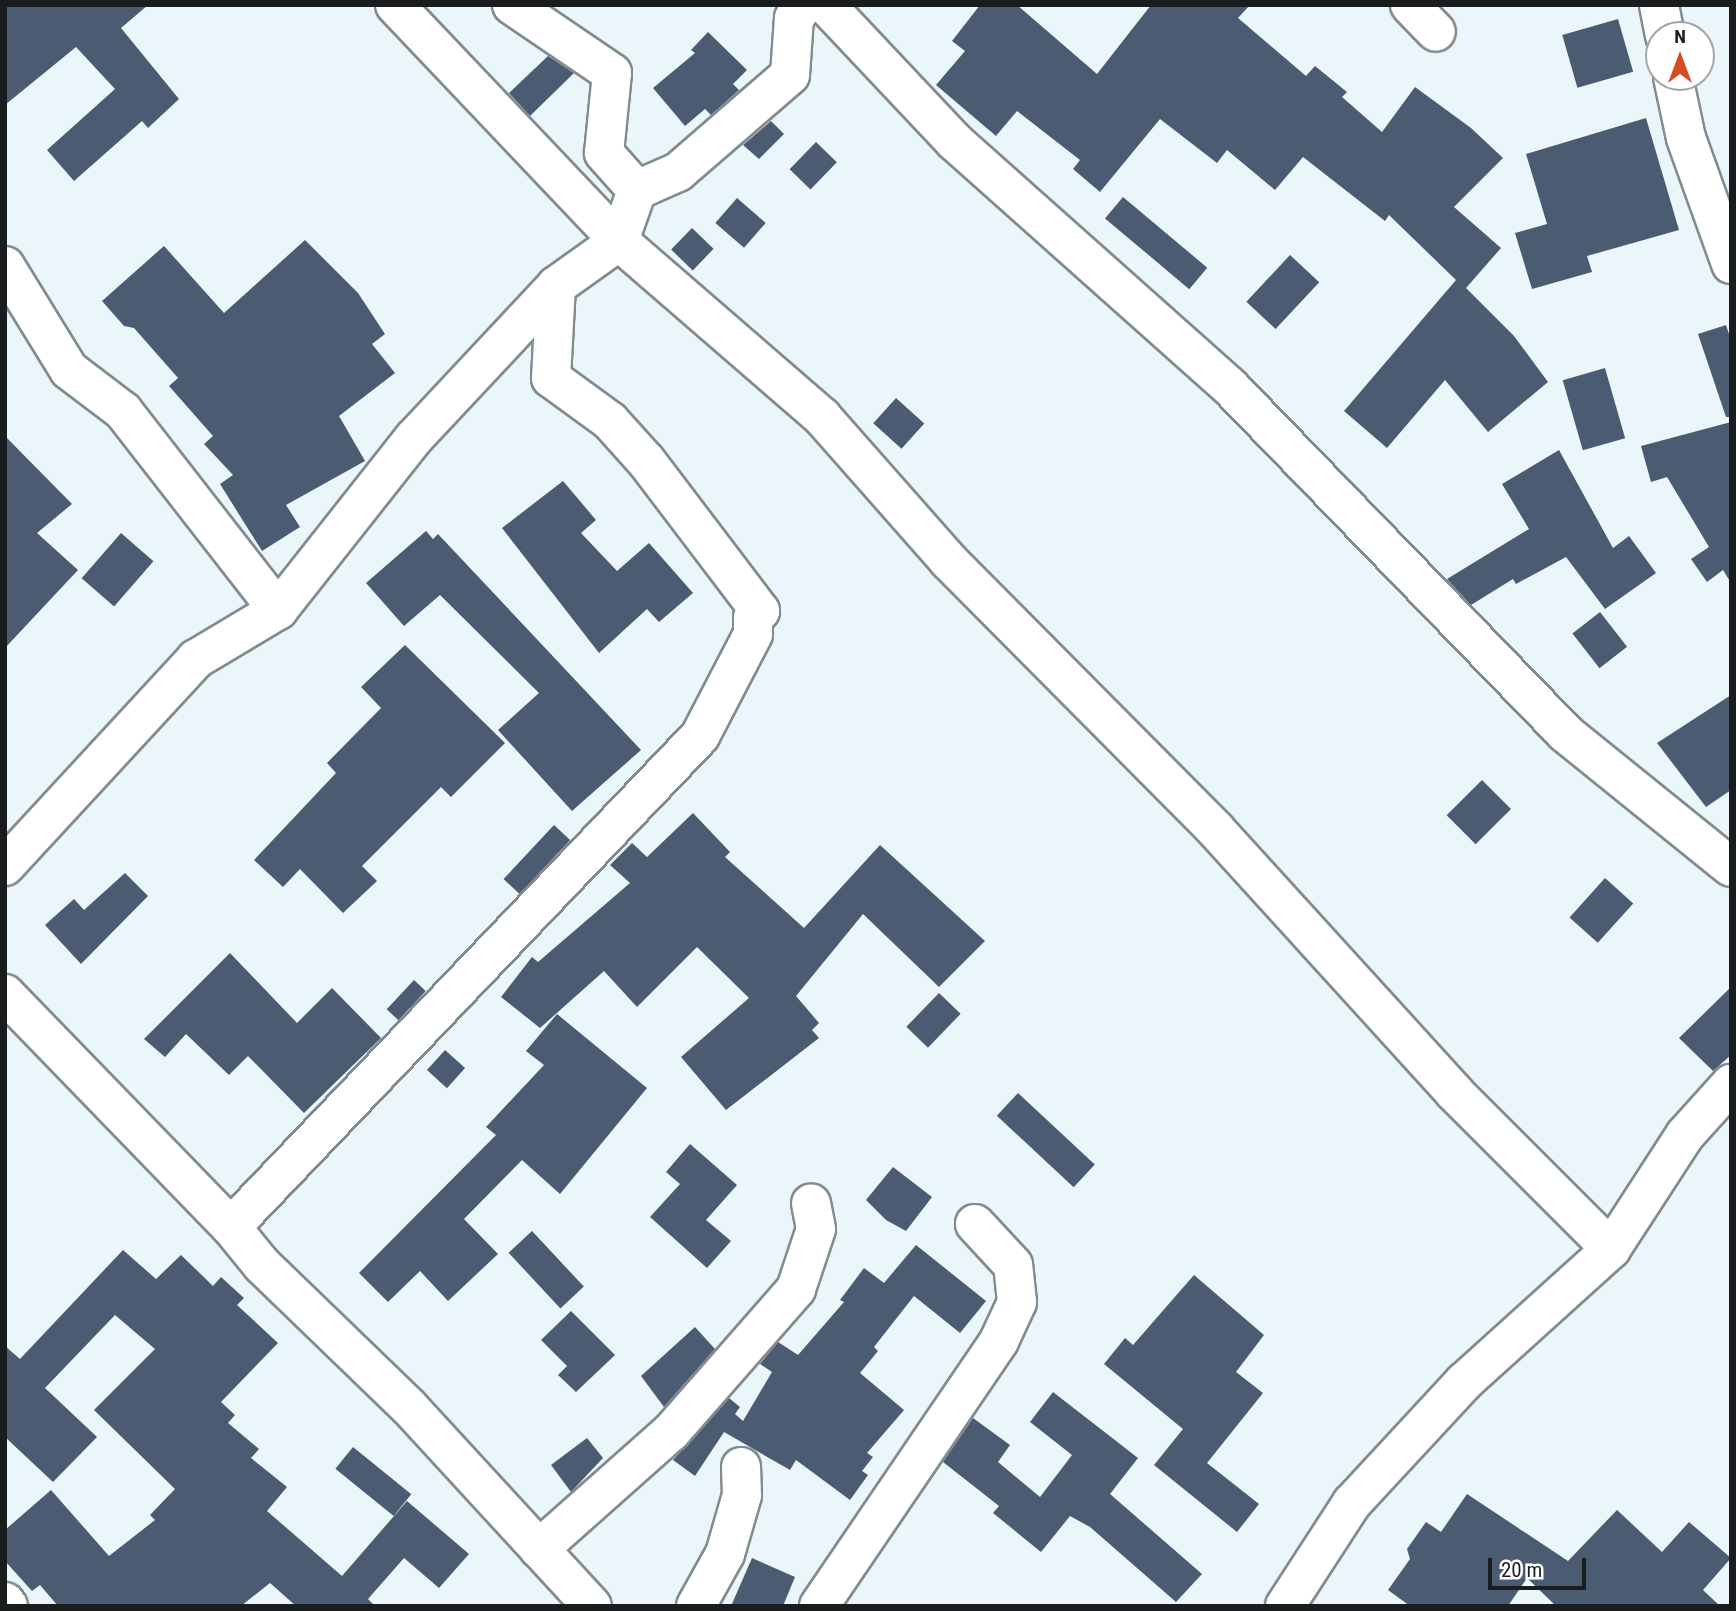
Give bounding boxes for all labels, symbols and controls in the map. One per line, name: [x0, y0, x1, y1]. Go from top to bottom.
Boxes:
north arrow: [1645, 21, 1715, 91]
text: N: [1674, 25, 1686, 48]
scale bar: [1491, 1544, 1589, 1588]
text: 20 m: [1501, 1558, 1542, 1582]

